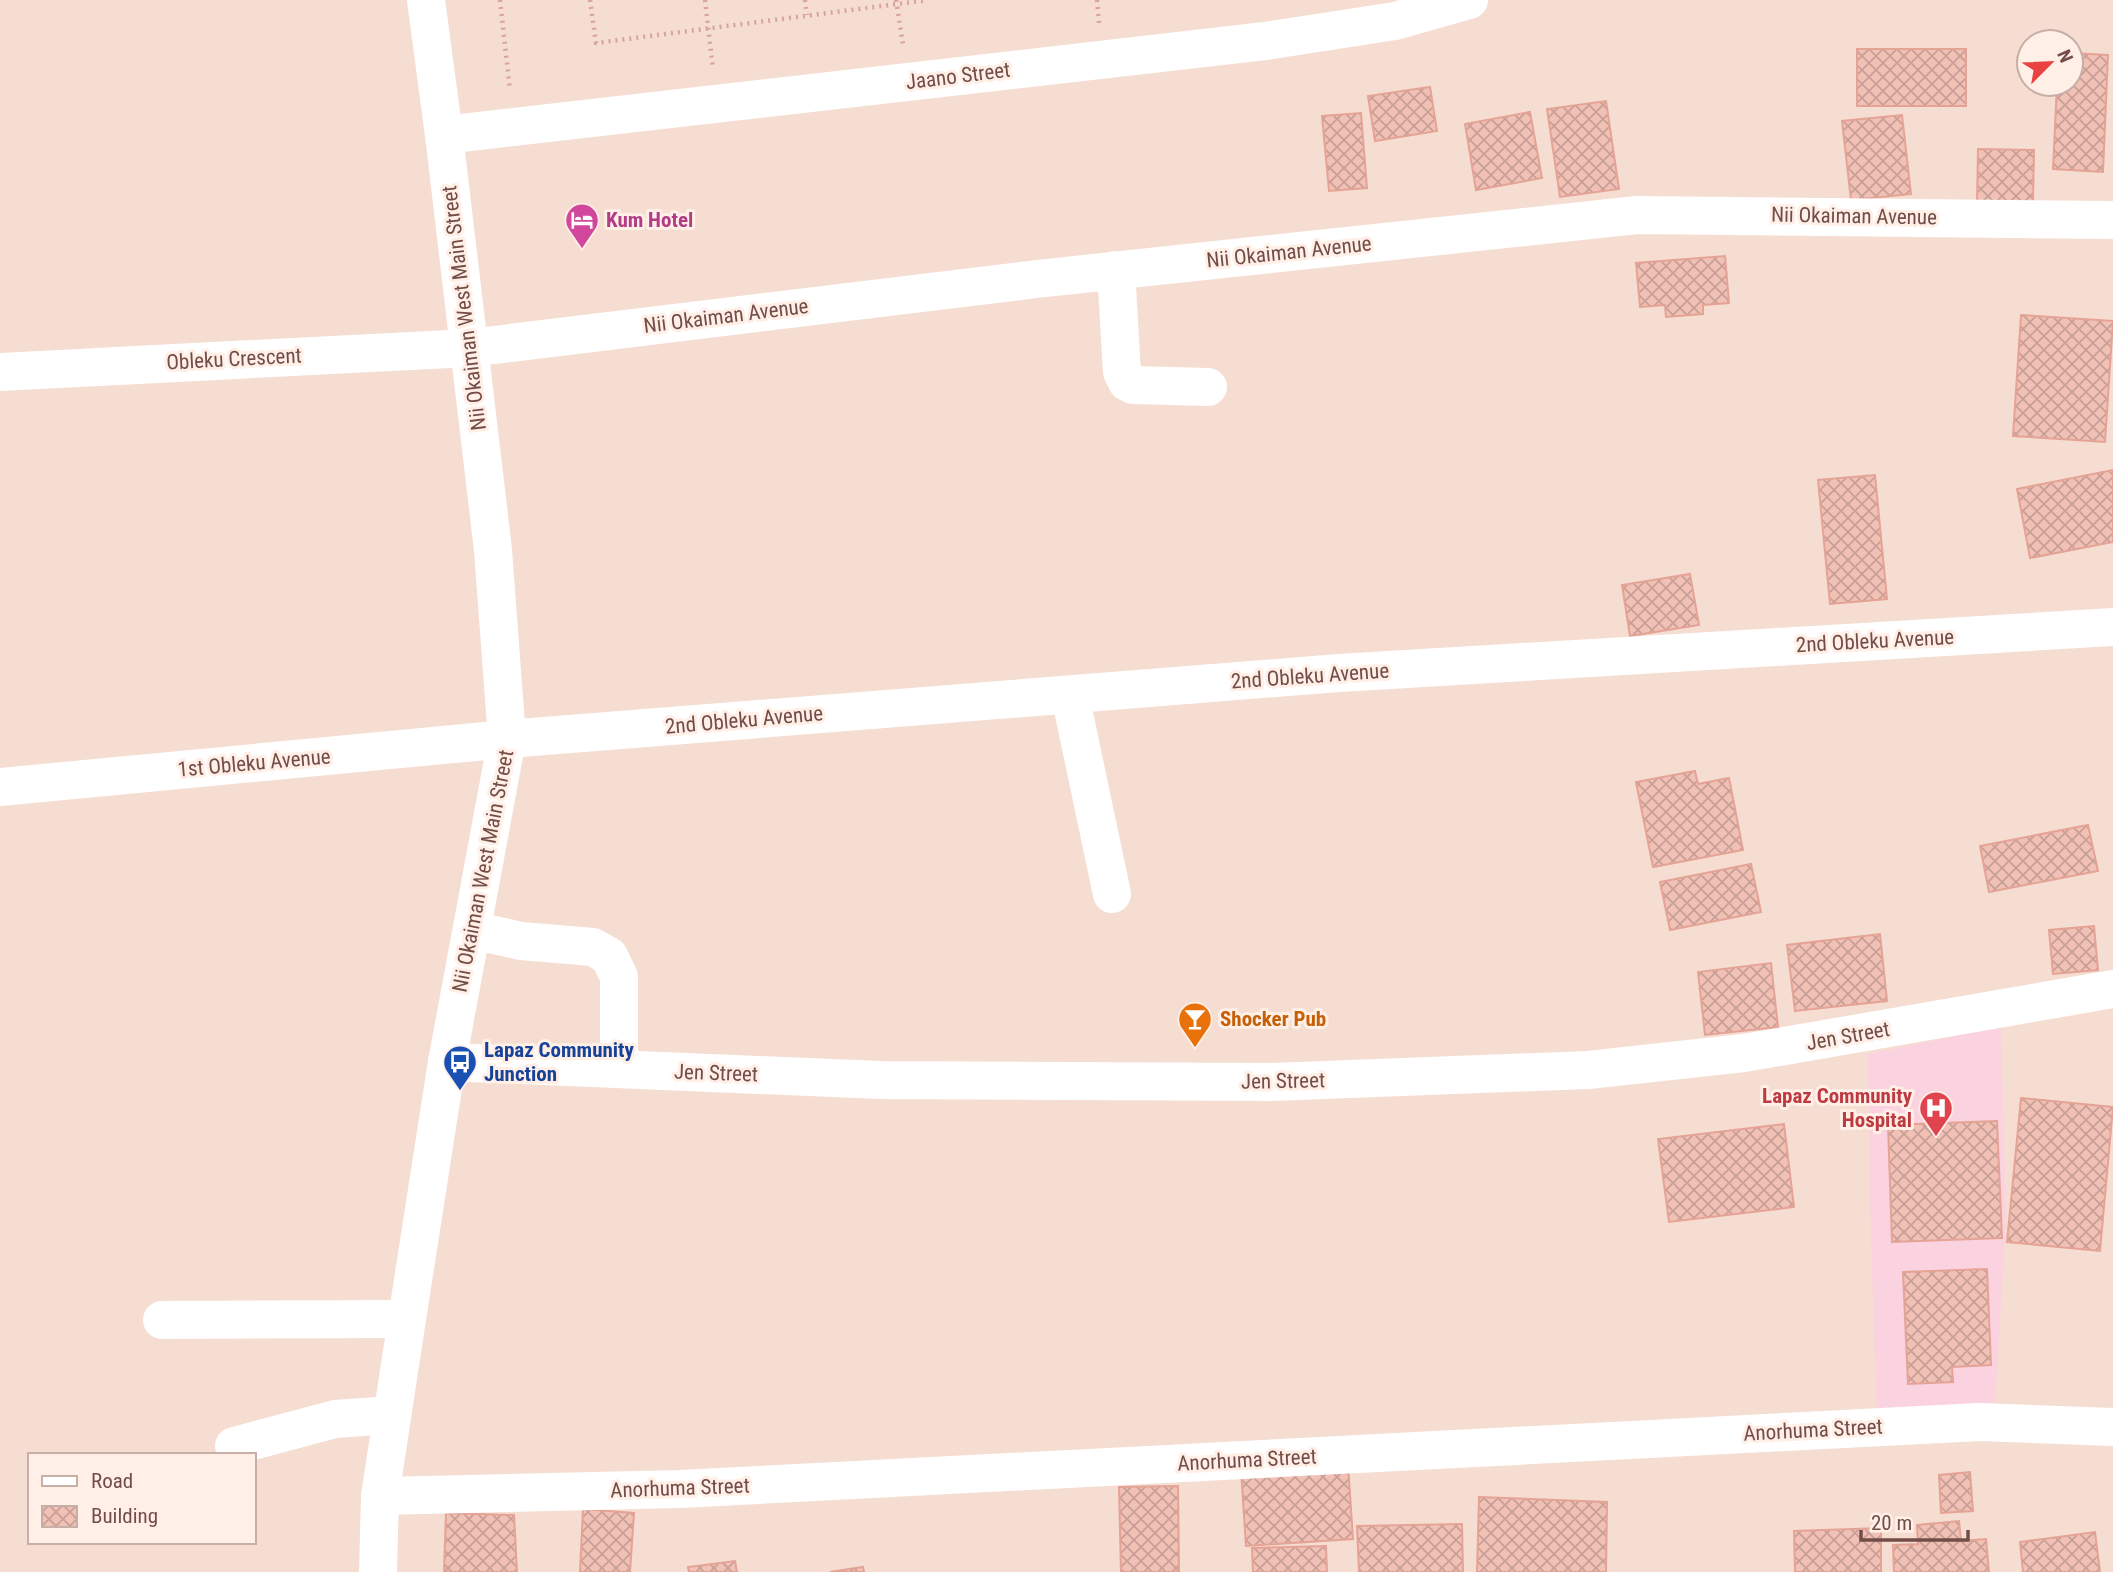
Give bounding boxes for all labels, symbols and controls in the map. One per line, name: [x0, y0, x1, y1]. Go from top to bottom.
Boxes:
north arrow: [2015, 28, 2085, 98]
text: N: [2052, 46, 2078, 66]
street label: Jaano Street: [904, 58, 1012, 94]
street label: Nii Okaiman West Main Street: [437, 184, 491, 432]
hotel icon: Kum Hotel: [563, 201, 601, 250]
street label: Nii Okaiman Avenue: [1771, 203, 1937, 229]
place label: Kum Hotel: [606, 208, 693, 232]
street label: Nii Okaiman Avenue: [1205, 231, 1373, 273]
street label: Nii Okaiman Avenue: [642, 294, 810, 338]
street label: Obleku Crescent: [166, 343, 302, 375]
street label: 2nd Obleku Avenue: [1795, 625, 1955, 657]
street label: 2nd Obleku Avenue: [1230, 658, 1390, 693]
street label: 2nd Obleku Avenue: [664, 701, 824, 739]
street label: 1st Obleku Avenue: [176, 744, 332, 782]
street label: Nii Okaiman West Main Street: [448, 748, 518, 994]
bar icon: Shocker Pub: [1176, 1000, 1214, 1049]
place label: Shocker Pub: [1220, 1007, 1326, 1031]
street label: Jen Street: [1804, 1017, 1892, 1055]
place label: Lapaz Community Junction: [484, 1038, 635, 1086]
bus stop icon: Lapaz Community Junction: [441, 1043, 479, 1092]
street label: Jen Street: [674, 1060, 758, 1086]
street label: Jen Street: [1241, 1068, 1325, 1094]
place label: Lapaz Community Hospital: [1762, 1084, 1913, 1132]
hospital icon: Lapaz Community Hospital: [1917, 1089, 1955, 1138]
street label: Anorhuma Street: [1743, 1414, 1883, 1446]
street label: Anorhuma Street: [1177, 1444, 1317, 1476]
legend: [28, 1453, 256, 1544]
text: Road: [91, 1469, 133, 1493]
street label: Anorhuma Street: [610, 1474, 750, 1502]
scale bar: [1861, 1498, 1968, 1542]
text: Building: [91, 1504, 158, 1528]
text: 20 m: [1871, 1511, 1912, 1535]

